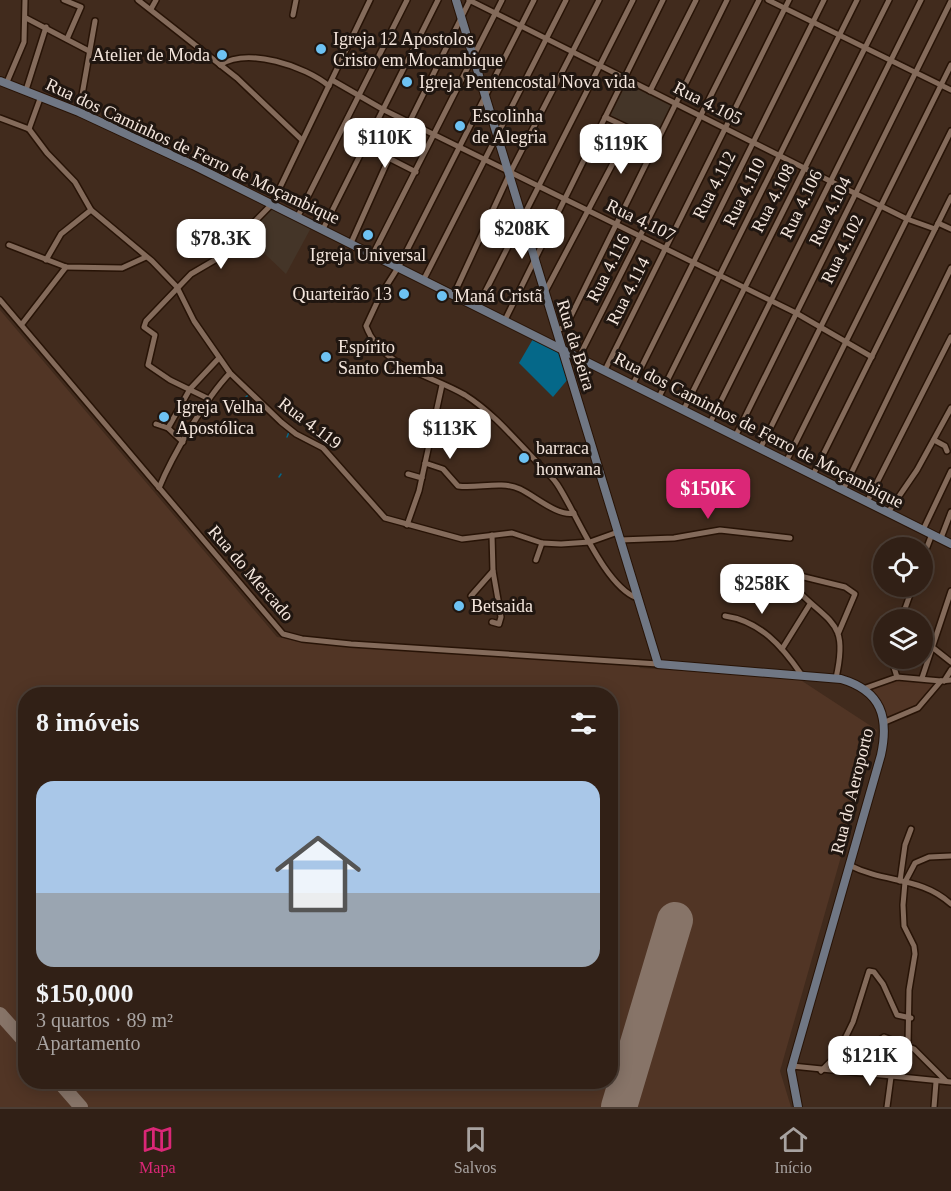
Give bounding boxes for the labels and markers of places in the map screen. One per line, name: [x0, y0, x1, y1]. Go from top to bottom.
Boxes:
place label: Igreja 12 Apostolos Cristo em Mocambique: [333, 29, 503, 70]
marker: Igreja 12 Apostolos Cristo em Mocambique: [314, 42, 328, 56]
place label: Atelier de Moda: [92, 45, 210, 65]
marker: Atelier de Moda: [215, 48, 229, 62]
place label: Igreja Pentencostal Nova vida: [419, 72, 635, 92]
marker: Igreja Pentencostal Nova vida: [400, 75, 414, 89]
place label: Escolinha de Alegria: [472, 106, 546, 147]
pin: $110K: [343, 118, 427, 169]
marker: Escolinha de Alegria: [453, 119, 467, 133]
pin: $119K: [579, 124, 663, 175]
pin: $208K: [480, 209, 564, 260]
pin: $78.3K: [172, 219, 270, 270]
marker: Igreja Universal: [361, 228, 375, 242]
place label: Igreja Universal: [310, 245, 426, 265]
place label: Quarteirão 13: [293, 284, 392, 304]
place label: Maná Cristã: [454, 286, 542, 306]
marker: Quarteirão 13: [397, 287, 411, 301]
marker: Maná Cristã: [435, 289, 449, 303]
place label: Espírito Santo Chemba: [338, 337, 444, 378]
marker: Espírito Santo Chemba: [319, 350, 333, 364]
place label: Igreja Velha Apostólica: [176, 397, 263, 438]
pin: $113K: [408, 409, 492, 460]
marker: Igreja Velha Apostólica: [157, 410, 171, 424]
place label: barraca honwana: [536, 438, 601, 479]
marker: barraca honwana: [517, 451, 531, 465]
pin: $150K: [666, 469, 750, 520]
pin: $258K: [720, 564, 804, 615]
place label: Betsaida: [471, 596, 533, 616]
marker: Betsaida: [452, 599, 466, 613]
pin: $121K: [828, 1036, 912, 1087]

